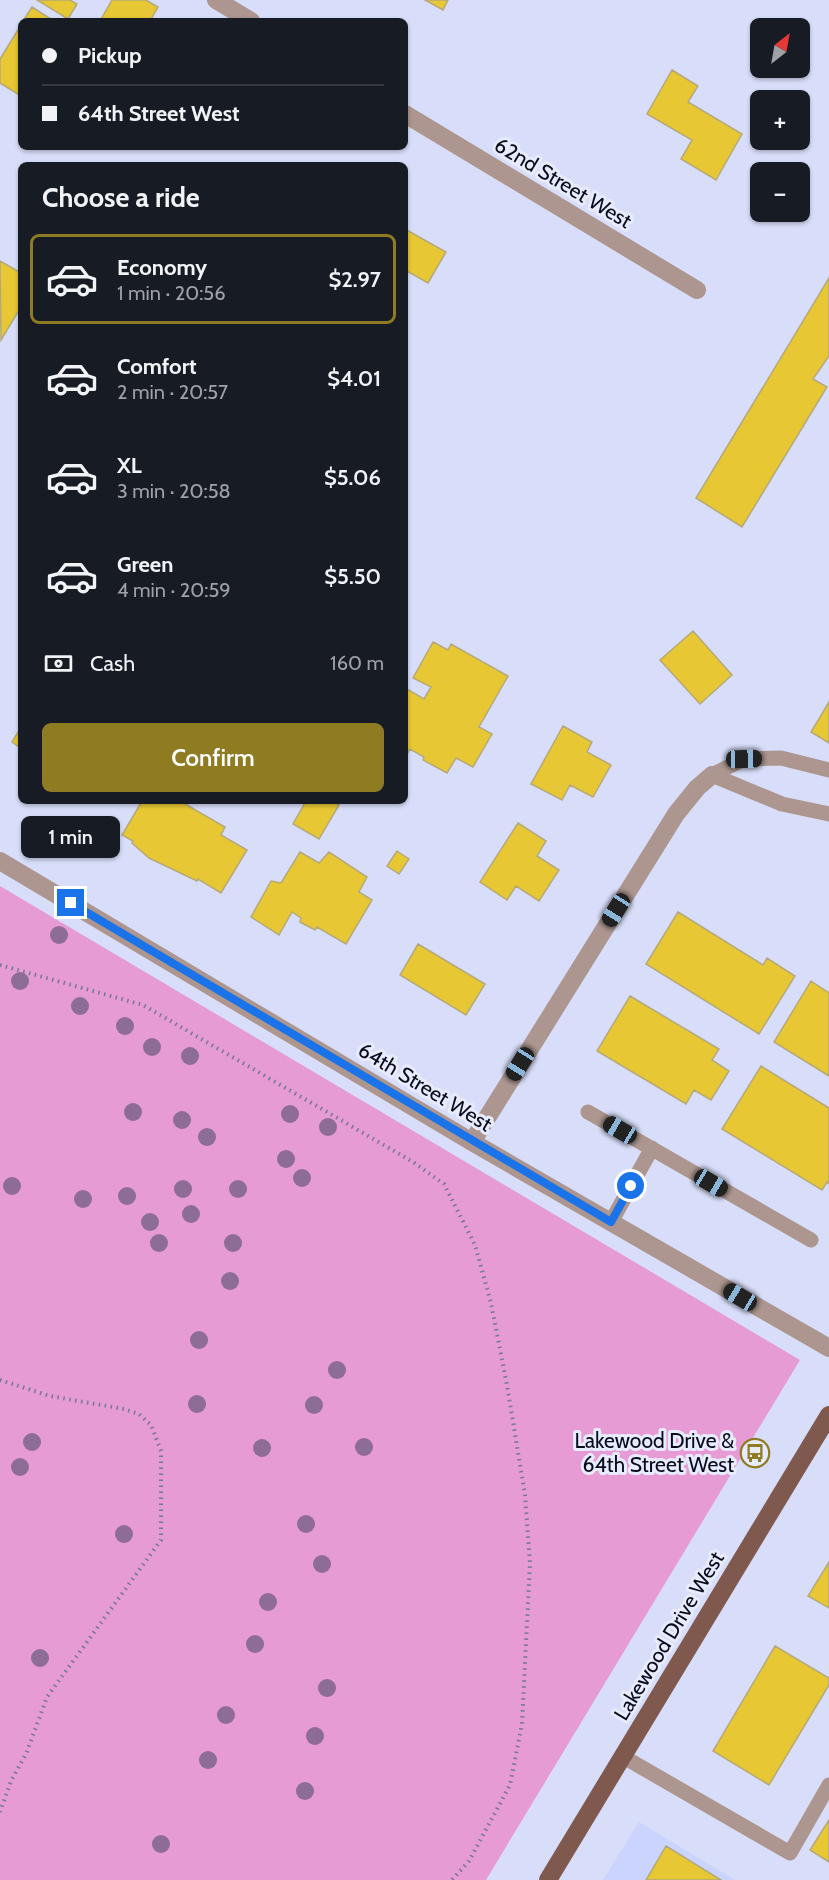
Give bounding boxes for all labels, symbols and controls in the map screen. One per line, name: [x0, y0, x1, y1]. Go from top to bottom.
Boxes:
north arrow: [750, 18, 810, 78]
map controls: [750, 18, 810, 222]
text: Pickup: [78, 42, 142, 69]
button: +: [750, 90, 810, 150]
text: 64th Street West: [78, 100, 240, 127]
street label: 62nd Street West: [490, 132, 636, 233]
button: −: [750, 162, 810, 222]
text: Choose a ride: [42, 181, 200, 214]
icon: car: [45, 252, 99, 306]
text: Economy: [117, 254, 207, 281]
text: $2.97: [328, 266, 381, 293]
text: 1 min · 20:56: [117, 281, 226, 305]
icon: car: [45, 351, 99, 405]
text: Comfort: [117, 353, 196, 380]
text: $4.01: [327, 365, 381, 392]
text: 2 min · 20:57: [117, 380, 228, 404]
icon: car: [45, 450, 99, 504]
text: XL: [117, 452, 142, 479]
text: $5.06: [324, 464, 381, 491]
text: 3 min · 20:58: [117, 479, 231, 503]
icon: car: [45, 549, 99, 603]
text: Green: [117, 551, 173, 578]
text: $5.50: [324, 563, 381, 590]
text: 4 min · 20:59: [117, 578, 231, 602]
icon: cash: [42, 647, 75, 680]
text: Cash: [90, 650, 135, 677]
text: 160 m: [330, 651, 384, 675]
button: Confirm: [42, 723, 384, 792]
car: [726, 750, 762, 768]
callout: 1 min: [22, 816, 121, 858]
text: 1 min: [48, 825, 93, 849]
route end: [57, 889, 84, 916]
car: [599, 890, 633, 930]
street label: 64th Street West: [354, 1037, 497, 1136]
car: [503, 1044, 537, 1084]
car: [600, 1113, 640, 1147]
car: [691, 1166, 731, 1200]
route start: [617, 1172, 644, 1199]
car: [720, 1280, 760, 1314]
place label: Lakewood Drive & 64th Street West: [574, 1428, 734, 1477]
bus stop icon: Lakewood Drive & 64th Street West: [739, 1437, 771, 1469]
street label: Lakewood Drive West: [608, 1547, 729, 1725]

